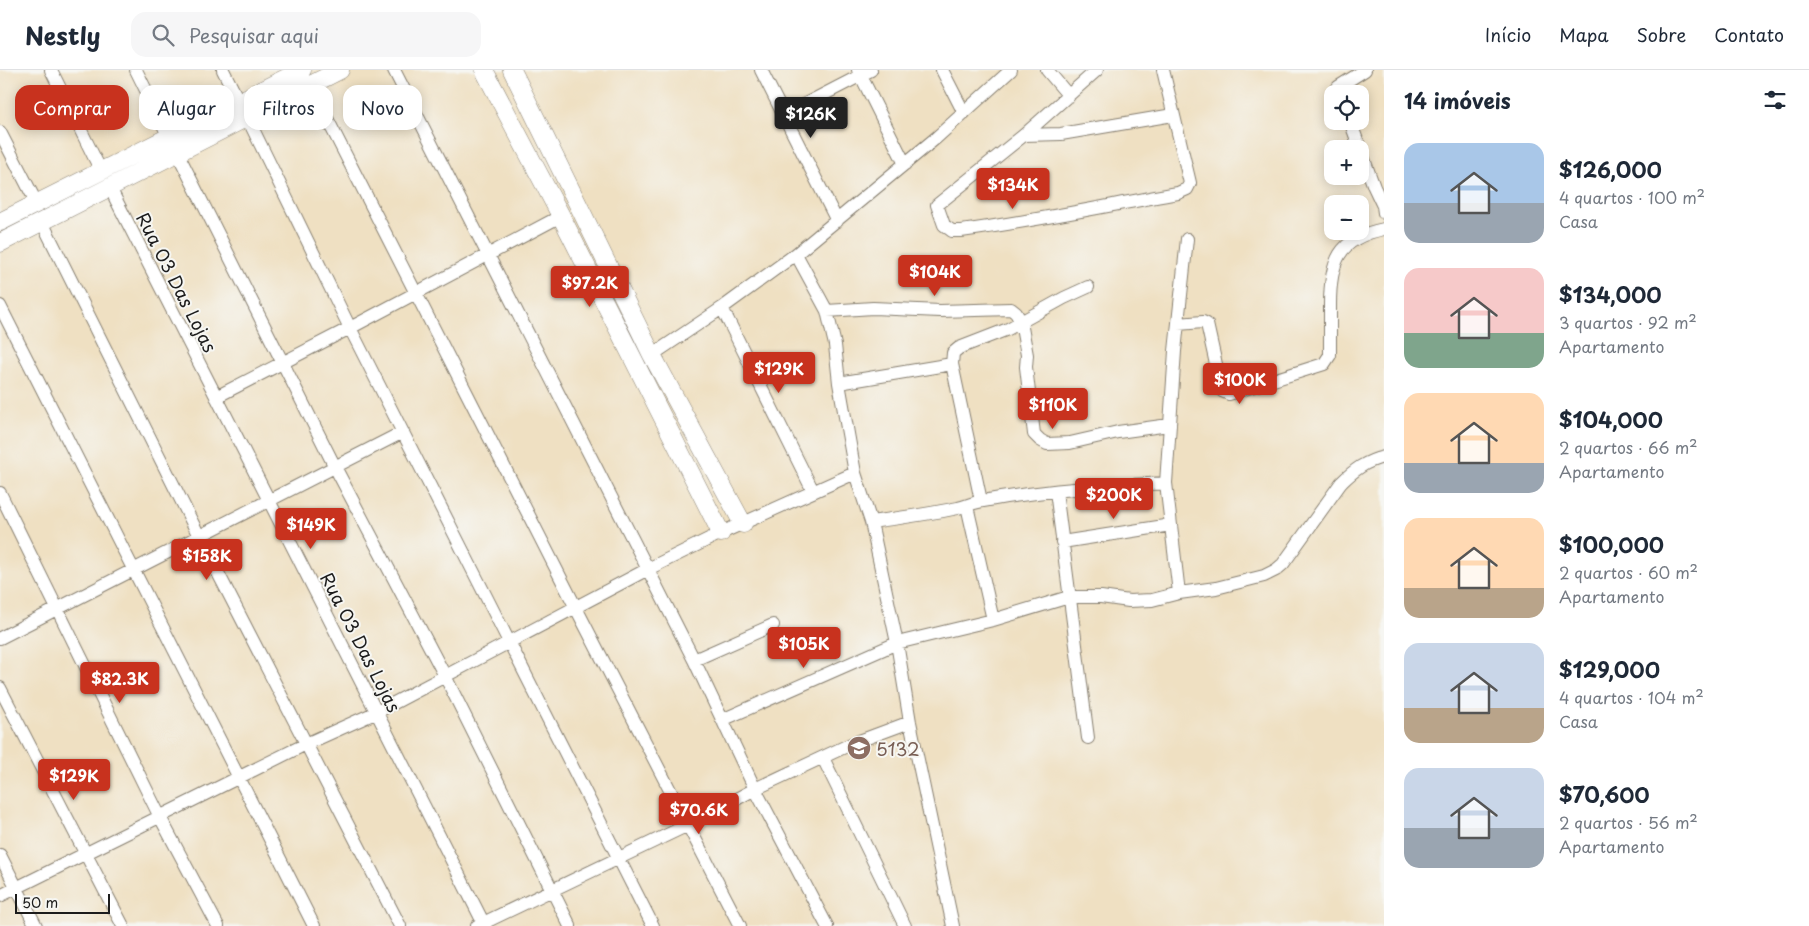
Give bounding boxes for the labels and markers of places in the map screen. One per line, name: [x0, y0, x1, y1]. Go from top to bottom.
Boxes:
pin: $126K: [776, 97, 846, 139]
pin: $134K: [978, 168, 1048, 210]
pin: $104K: [900, 254, 970, 297]
pin: $97.2K: [549, 266, 631, 308]
pin: $129K: [744, 352, 814, 394]
pin: $100K: [1205, 362, 1275, 405]
pin: $110K: [1018, 388, 1088, 430]
pin: $200K: [1079, 478, 1149, 520]
pin: $149K: [276, 508, 346, 550]
pin: $158K: [172, 538, 242, 581]
pin: $105K: [769, 626, 839, 669]
pin: $82.3K: [79, 662, 161, 704]
school or university icon: 5132: [846, 735, 872, 761]
place label: 5132: [876, 735, 920, 762]
pin: $129K: [39, 758, 109, 801]
pin: $70.6K: [658, 792, 740, 835]

